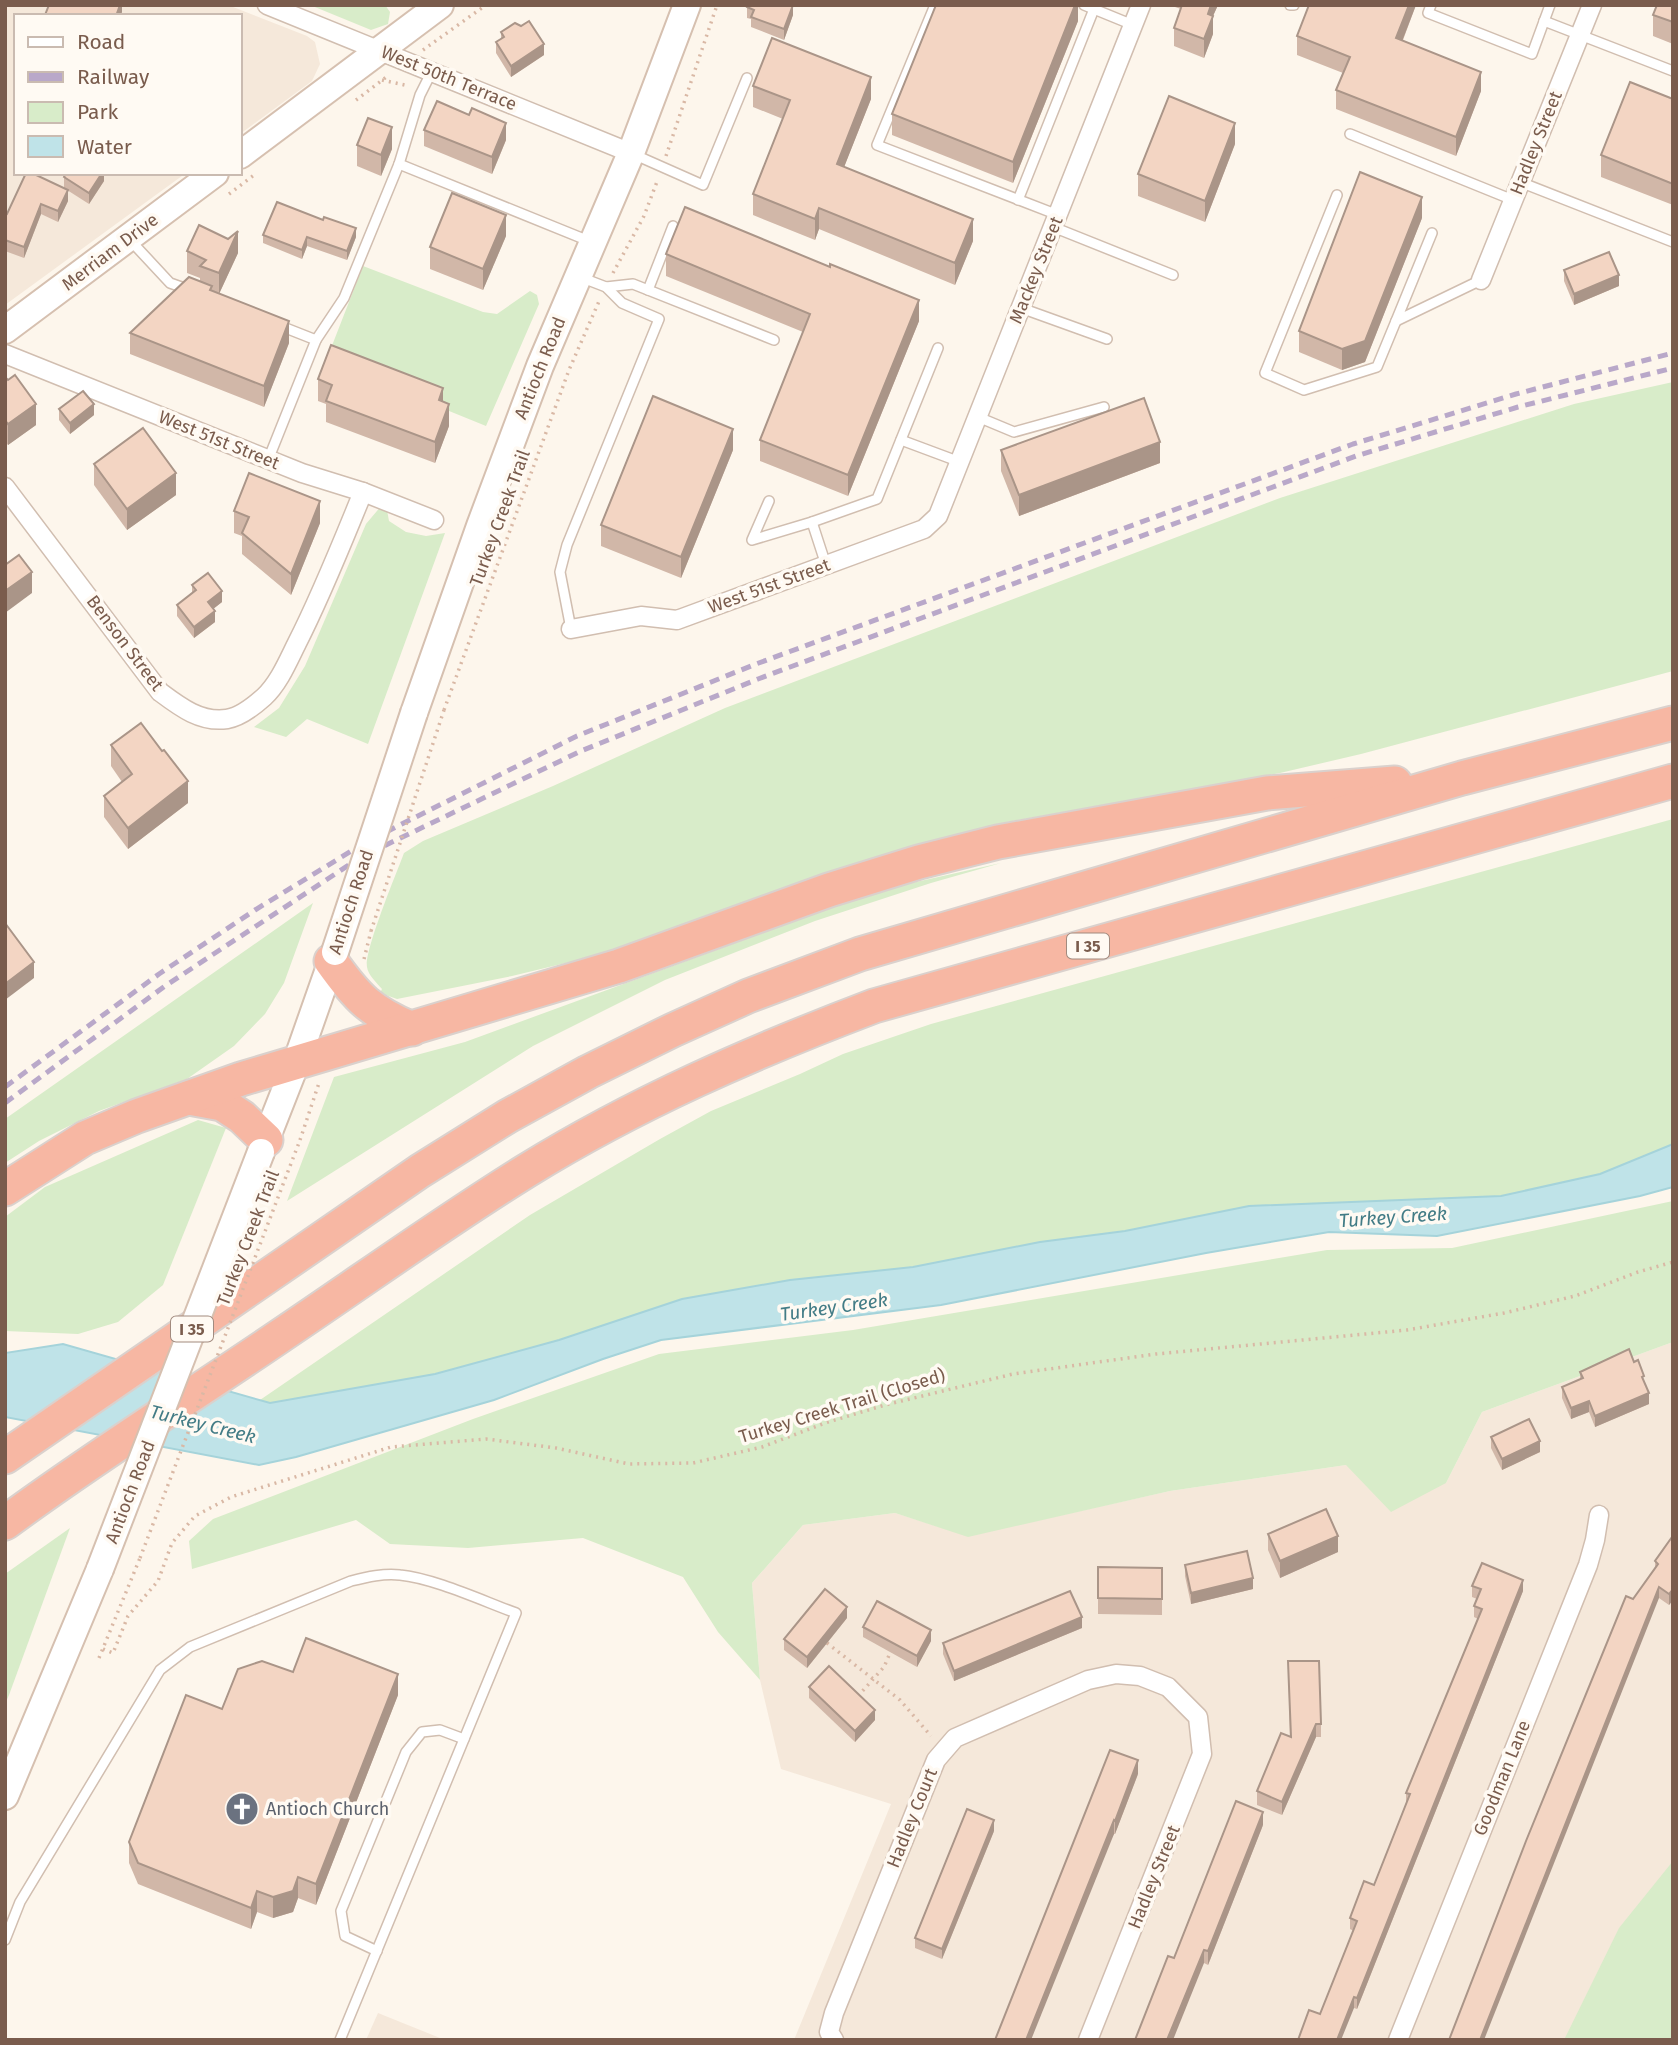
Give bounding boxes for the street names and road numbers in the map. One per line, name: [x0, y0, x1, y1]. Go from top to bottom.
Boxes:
street label: West 50th Terrace: [378, 41, 520, 115]
street label: Hadley Street: [1505, 87, 1567, 198]
street label: Merriam Drive: [57, 209, 163, 295]
street label: Mackey Street: [1005, 213, 1068, 327]
street label: Antioch Road: [509, 314, 571, 422]
street label: West 51st Street: [155, 406, 283, 474]
street label: Turkey Creek Trail: [465, 447, 535, 589]
street label: West 51st Street: [705, 554, 834, 618]
street label: Benson Street: [82, 591, 169, 696]
street label: Antioch Road: [324, 847, 378, 957]
road number: I 35: [1067, 934, 1109, 958]
street label: Turkey Creek Trail: [212, 1167, 284, 1309]
road number: I 35: [171, 1316, 213, 1342]
street label: Turkey Creek Trail (Closed): [736, 1364, 948, 1448]
street label: Antioch Road: [100, 1437, 160, 1547]
street label: Goodman Lane: [1469, 1717, 1535, 1839]
street label: Hadley Court: [882, 1765, 942, 1871]
street label: Hadley Street: [1123, 1821, 1185, 1932]

